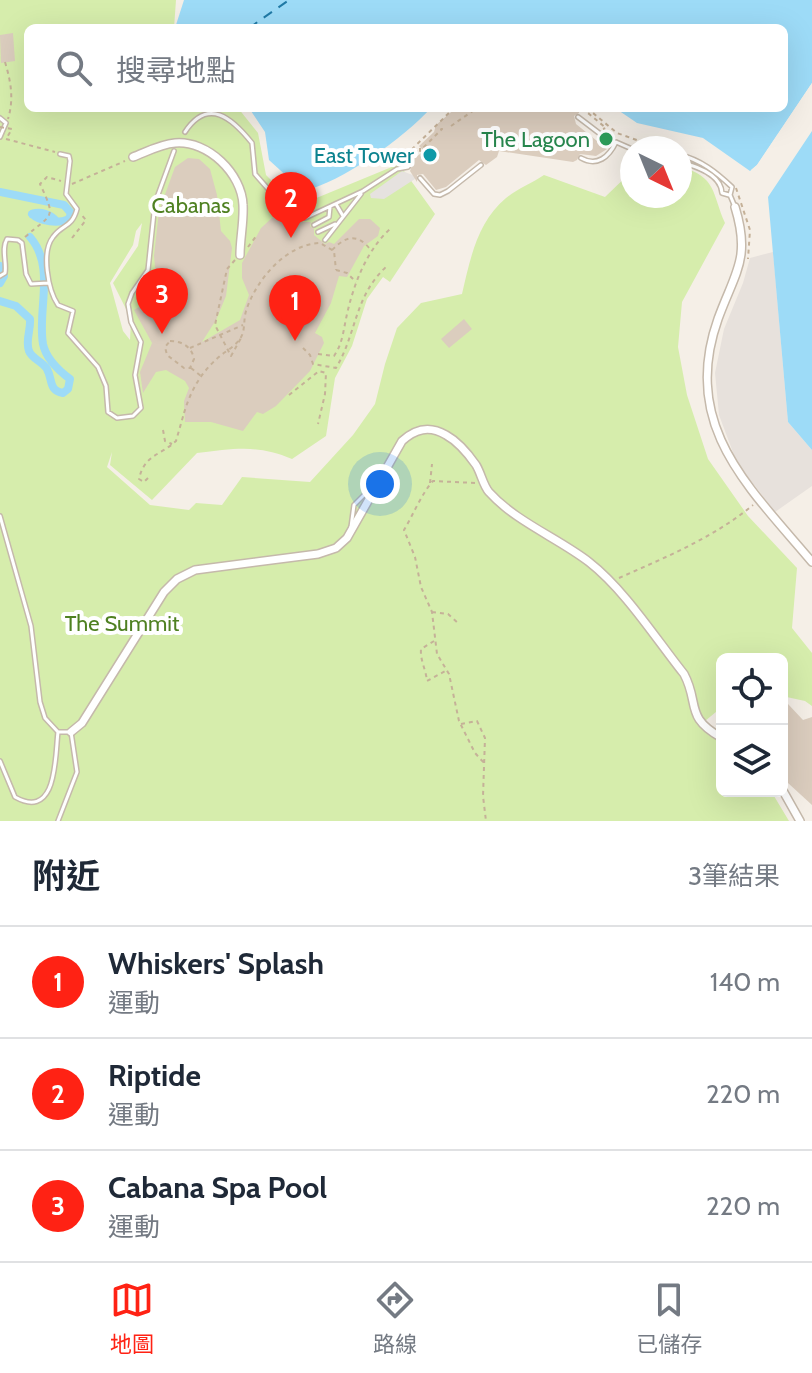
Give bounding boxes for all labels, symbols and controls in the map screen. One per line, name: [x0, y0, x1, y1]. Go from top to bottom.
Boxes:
search box: [24, 24, 788, 112]
icon: search: [52, 46, 96, 90]
text: 搜尋地點: [116, 52, 236, 89]
place label: The Lagoon: [481, 126, 590, 153]
marker: The Lagoon: [597, 130, 615, 148]
north arrow: [620, 136, 692, 208]
place label: East Tower: [314, 142, 414, 169]
marker: East Tower: [421, 146, 439, 164]
pin: 2: [265, 172, 317, 238]
park label: Cabanas: [152, 192, 230, 219]
pin: 3: [136, 268, 188, 334]
pin: 1: [269, 275, 321, 341]
your location: [360, 464, 400, 504]
park label: The Summit: [65, 610, 180, 637]
map controls: [716, 653, 788, 797]
button: locate: [716, 653, 788, 725]
button: layers: [716, 725, 788, 797]
text: 附近: [32, 855, 100, 897]
text: 3筆結果: [688, 860, 780, 892]
text: Whiskers' Splash: [108, 945, 324, 982]
text: 1: [53, 966, 63, 998]
text: 140 m: [710, 966, 780, 998]
text: 運動: [108, 987, 160, 1019]
text: Riptide: [108, 1057, 201, 1094]
text: 2: [51, 1078, 65, 1110]
text: 220 m: [706, 1078, 780, 1110]
text: 運動: [108, 1099, 160, 1131]
text: Cabana Spa Pool: [108, 1169, 327, 1206]
text: 3: [51, 1190, 65, 1222]
text: 220 m: [706, 1190, 780, 1222]
text: 運動: [108, 1211, 160, 1243]
tab: 地圖: [110, 1278, 154, 1358]
tab: 路線: [373, 1278, 417, 1358]
tab: 已儲存: [636, 1278, 702, 1358]

